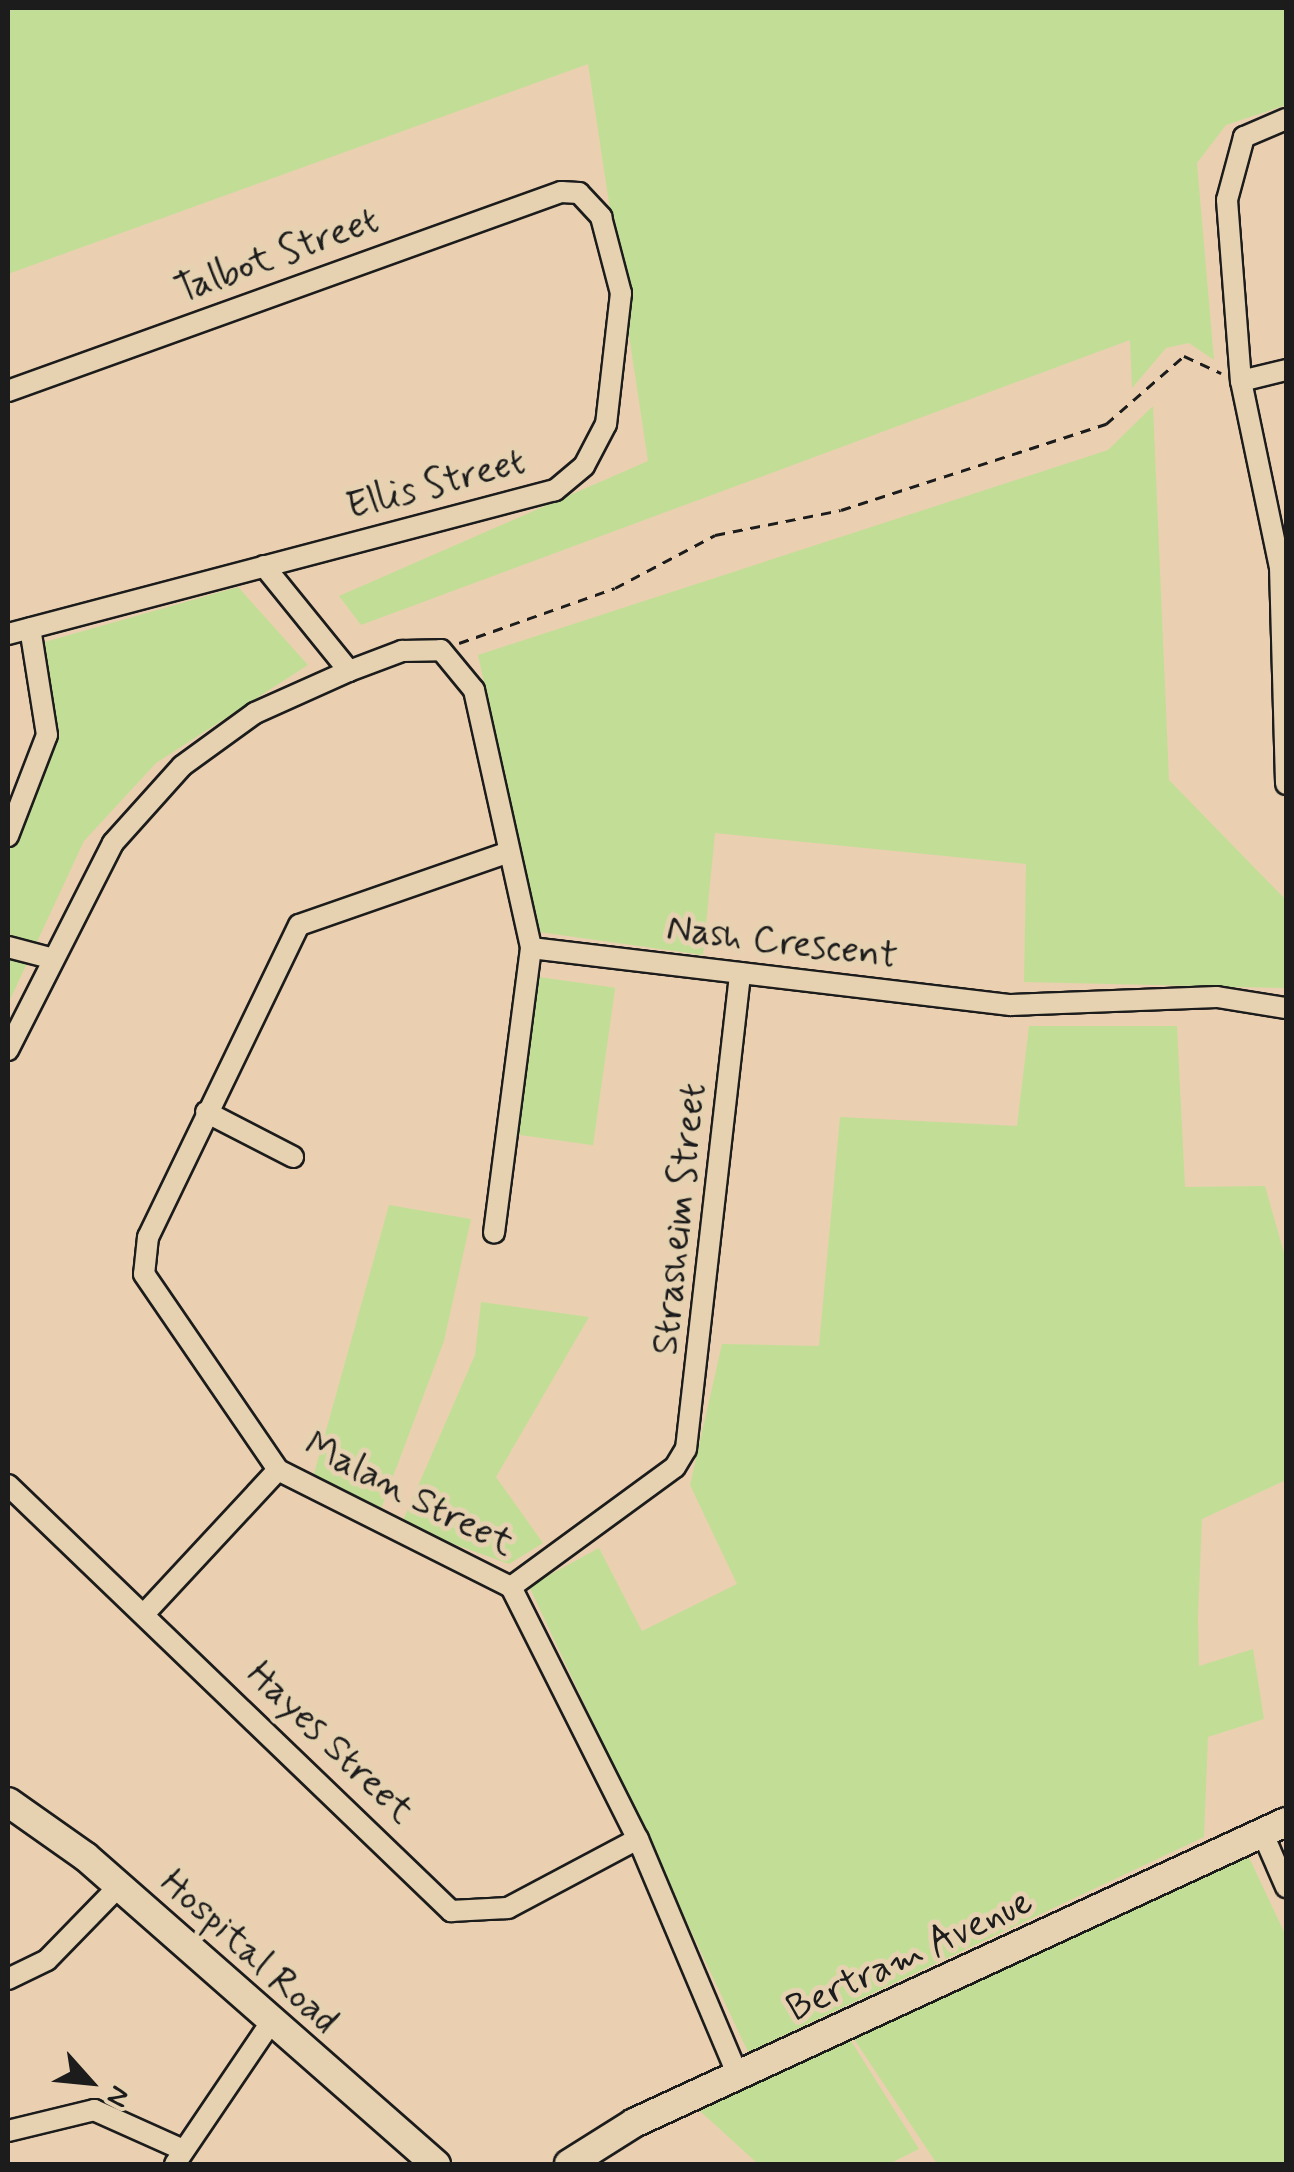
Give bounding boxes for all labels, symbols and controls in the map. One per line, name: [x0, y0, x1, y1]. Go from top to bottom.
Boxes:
street label: Talbot Street: [166, 197, 388, 315]
street label: Ellis Street: [339, 438, 533, 532]
street label: Nash Crescent: [664, 906, 900, 980]
street label: Strasheim Street: [643, 1077, 717, 1361]
street label: Malan Street: [296, 1423, 522, 1567]
street label: Hayes Street: [237, 1652, 423, 1834]
street label: Hospital Road: [151, 1861, 347, 2043]
street label: Bertram Avenue: [776, 1877, 1044, 2035]
north arrow: [40, 2032, 140, 2132]
text: N: [96, 2079, 138, 2113]

